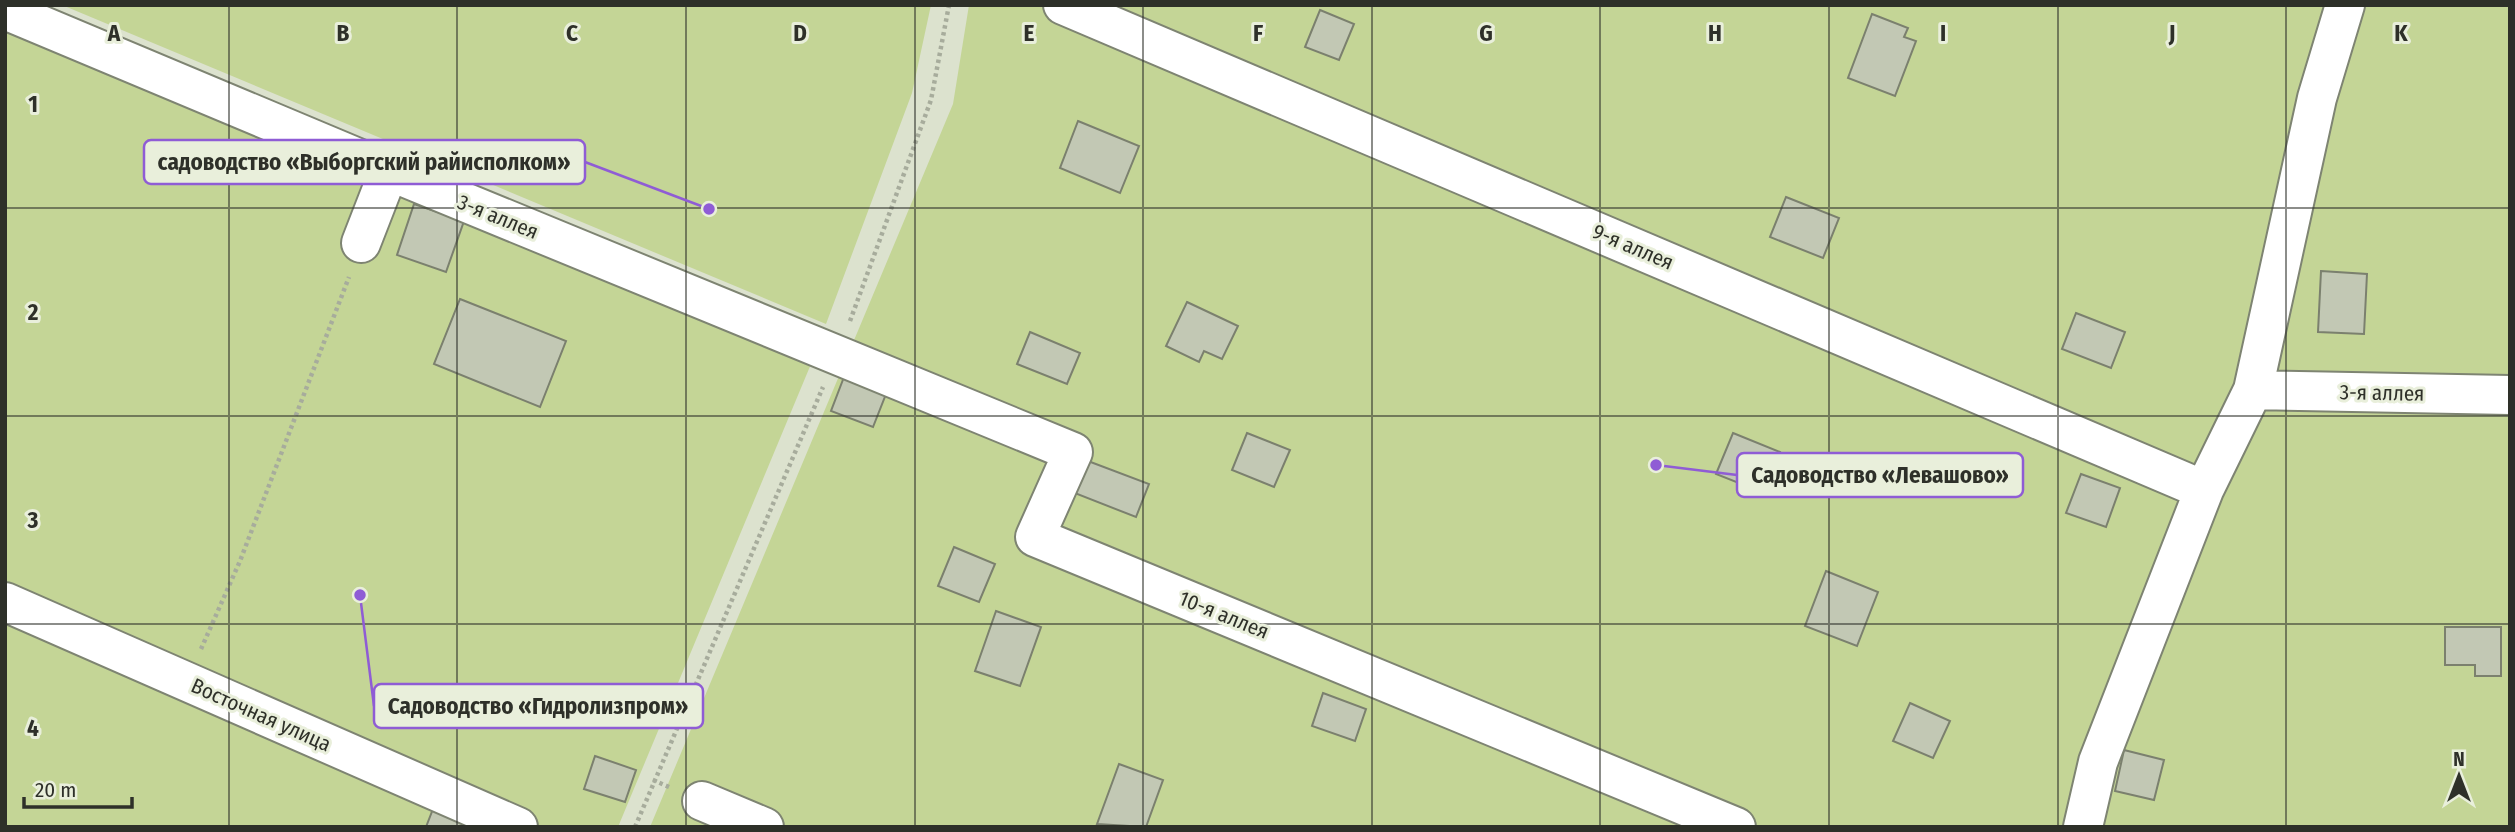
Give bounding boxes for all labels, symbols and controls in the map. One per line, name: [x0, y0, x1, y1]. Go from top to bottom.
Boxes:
text: A: [107, 19, 121, 47]
text: B: [337, 19, 350, 47]
text: C: [566, 19, 578, 47]
text: D: [793, 19, 807, 47]
text: E: [1024, 19, 1035, 47]
text: F: [1253, 19, 1263, 47]
text: G: [1479, 19, 1493, 47]
text: H: [1708, 19, 1722, 47]
text: I: [1940, 19, 1946, 47]
text: J: [2168, 19, 2175, 47]
text: K: [2394, 19, 2408, 47]
text: 1: [28, 90, 38, 118]
callout: садоводство «Выборгский райисполком»: [144, 140, 585, 184]
text: садоводство «Выборгский райисполком»: [158, 148, 570, 176]
street label: 3-я аллея: [454, 189, 542, 245]
street label: 9-я аллея: [1589, 218, 1677, 276]
text: 2: [27, 298, 39, 326]
street label: 3-я аллея: [2339, 379, 2425, 407]
callout: Садоводство «Левашово»: [1737, 453, 2023, 497]
text: Садоводство «Левашово»: [1751, 461, 2009, 489]
text: 3: [27, 506, 39, 534]
street label: 10-я аллея: [1175, 585, 1273, 645]
street label: Восточная улица: [187, 673, 335, 757]
callout: Садоводство «Гидролизпром»: [374, 684, 703, 728]
text: Садоводство «Гидролизпром»: [388, 692, 688, 720]
text: 4: [27, 714, 39, 742]
north arrow: [2424, 741, 2494, 811]
text: N: [2453, 748, 2465, 771]
scale bar: [24, 766, 133, 810]
text: 20 m: [35, 777, 76, 803]

